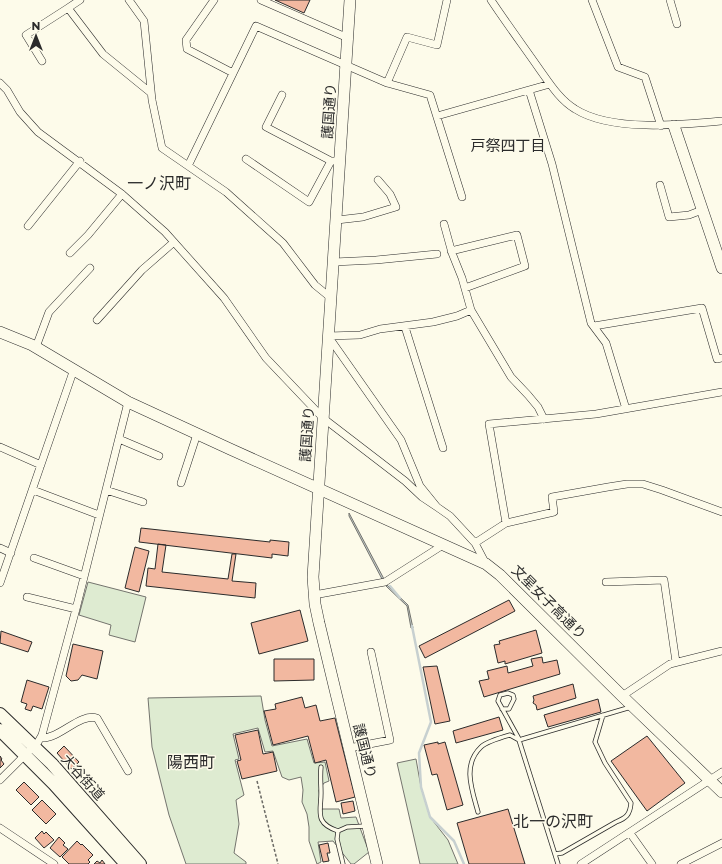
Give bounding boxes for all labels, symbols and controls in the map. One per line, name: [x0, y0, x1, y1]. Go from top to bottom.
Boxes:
north arrow: [16, 16, 56, 56]
text: N: [32, 19, 40, 33]
street label: 護国通り: [318, 82, 340, 140]
district label: 戸祭四丁目: [470, 136, 546, 155]
district label: 一ノ沢町: [127, 174, 191, 193]
street label: 護国通り: [296, 405, 318, 463]
street label: 文星女子高通り: [508, 561, 590, 643]
street label: 護国通り: [349, 722, 381, 780]
street label: 大谷街道: [58, 750, 108, 804]
district label: 陽西町: [167, 753, 215, 772]
district label: 北一の沢町: [513, 812, 593, 831]

